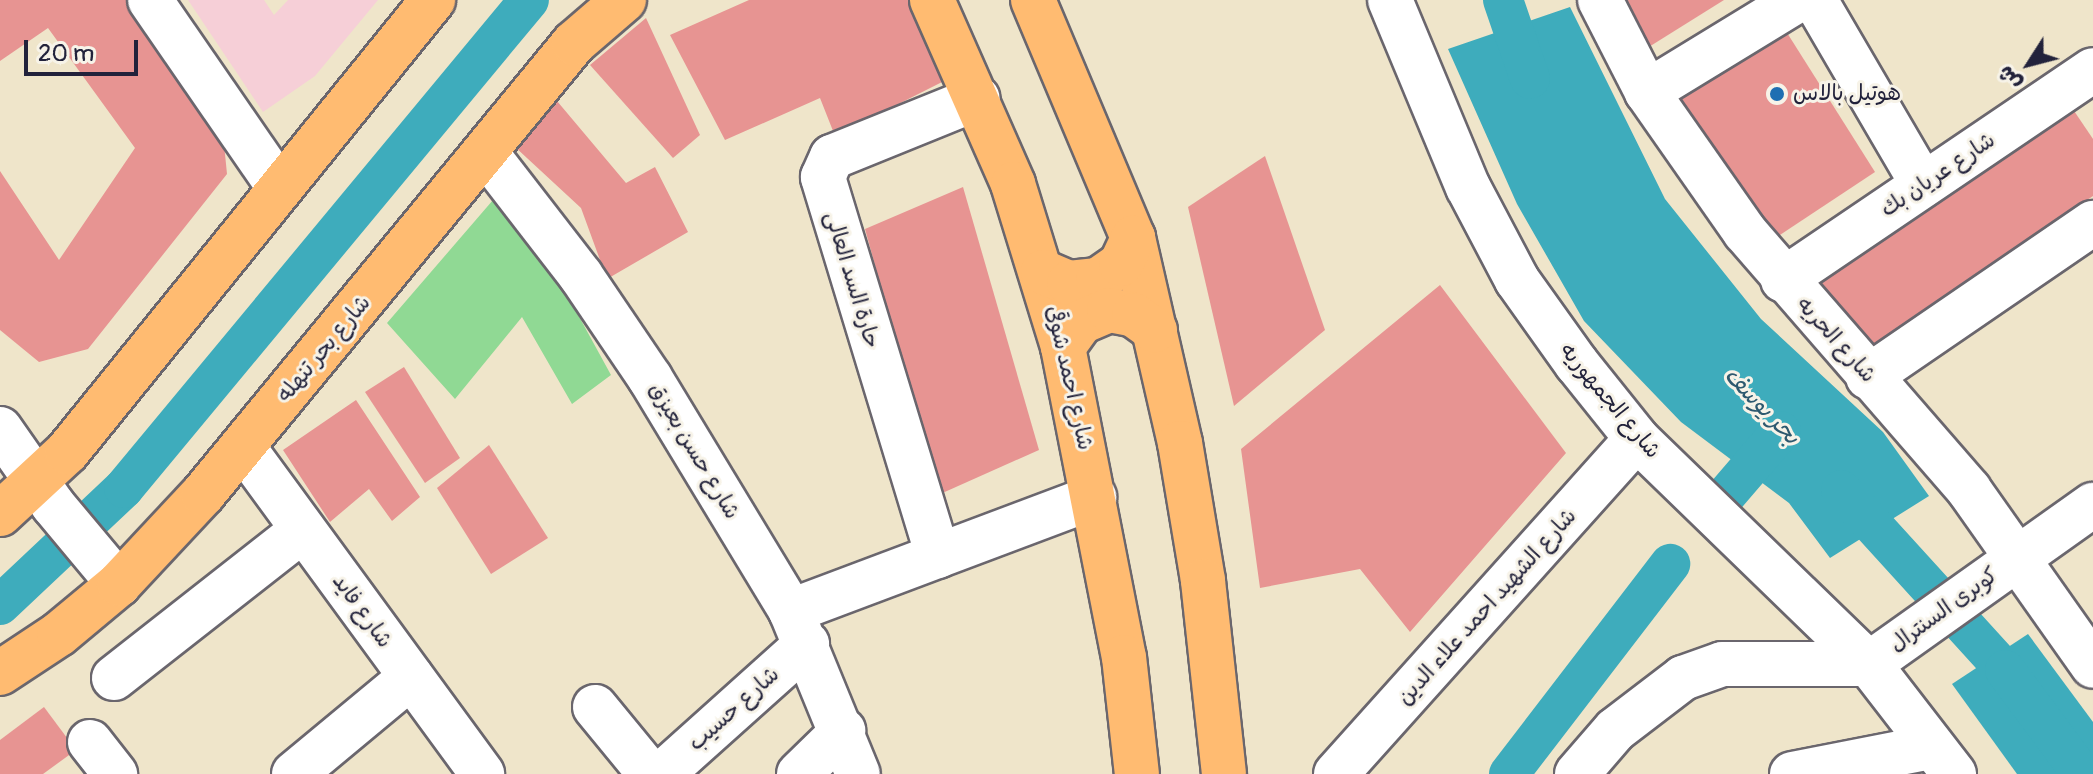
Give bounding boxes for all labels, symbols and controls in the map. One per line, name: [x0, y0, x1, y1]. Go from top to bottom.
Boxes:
scale bar: [28, 24, 142, 74]
north arrow: [1989, 24, 2069, 104]
text: 20 m: [38, 39, 94, 68]
text: ش: [1991, 60, 2028, 96]
place label: هوتيل بالاس: [1793, 81, 1901, 107]
marker: هوتيل بالاس: [1768, 85, 1786, 103]
street label: شارع عريان بك: [1876, 127, 2000, 223]
street label: حارة السد العالى: [819, 208, 885, 352]
street label: شارع بحر تنهله: [272, 290, 376, 408]
street label: شارع الحريه: [1791, 292, 1881, 388]
street label: شارع احمد شوقى: [1040, 303, 1098, 453]
street label: شارع الجمهوريه: [1554, 338, 1666, 464]
water label: بحر يوسف: [1718, 361, 1806, 451]
street label: شارع حسن بعيزق: [643, 378, 745, 524]
street label: شارع الشهيد احمد علاء الدين: [1392, 503, 1582, 711]
street label: كوبرى السنترال: [1885, 562, 2003, 658]
street label: شارع فايد: [326, 569, 398, 653]
street label: شارع حسيب: [683, 661, 785, 757]

